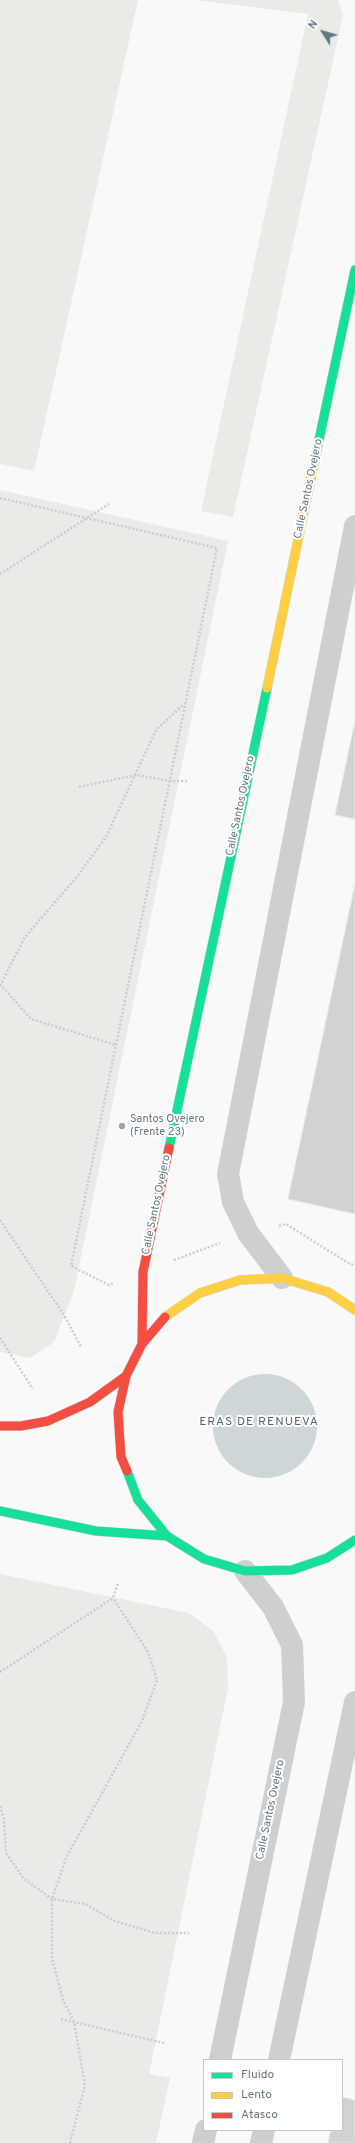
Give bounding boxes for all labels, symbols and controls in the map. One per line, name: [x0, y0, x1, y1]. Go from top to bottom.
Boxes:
north arrow: [303, 12, 343, 52]
text: N: [305, 17, 321, 32]
street label: Calle Santos Ovejero: [292, 438, 326, 540]
street label: Calle Santos Ovejero: [224, 755, 258, 857]
place label: Santos Ovejero (Frente 23): [130, 1113, 205, 1139]
marker: Santos Ovejero (Frente 23): [117, 1121, 127, 1131]
street label: Calle Santos Ovejero: [140, 1154, 174, 1256]
district label: ERAS DE RENUEVA: [199, 1416, 319, 1430]
street label: Calle Santos Ovejero: [254, 1759, 288, 1861]
legend: [203, 2059, 343, 2131]
text: Fluido: [241, 2067, 274, 2083]
text: Lento: [241, 2087, 272, 2103]
text: Atasco: [241, 2107, 278, 2123]

